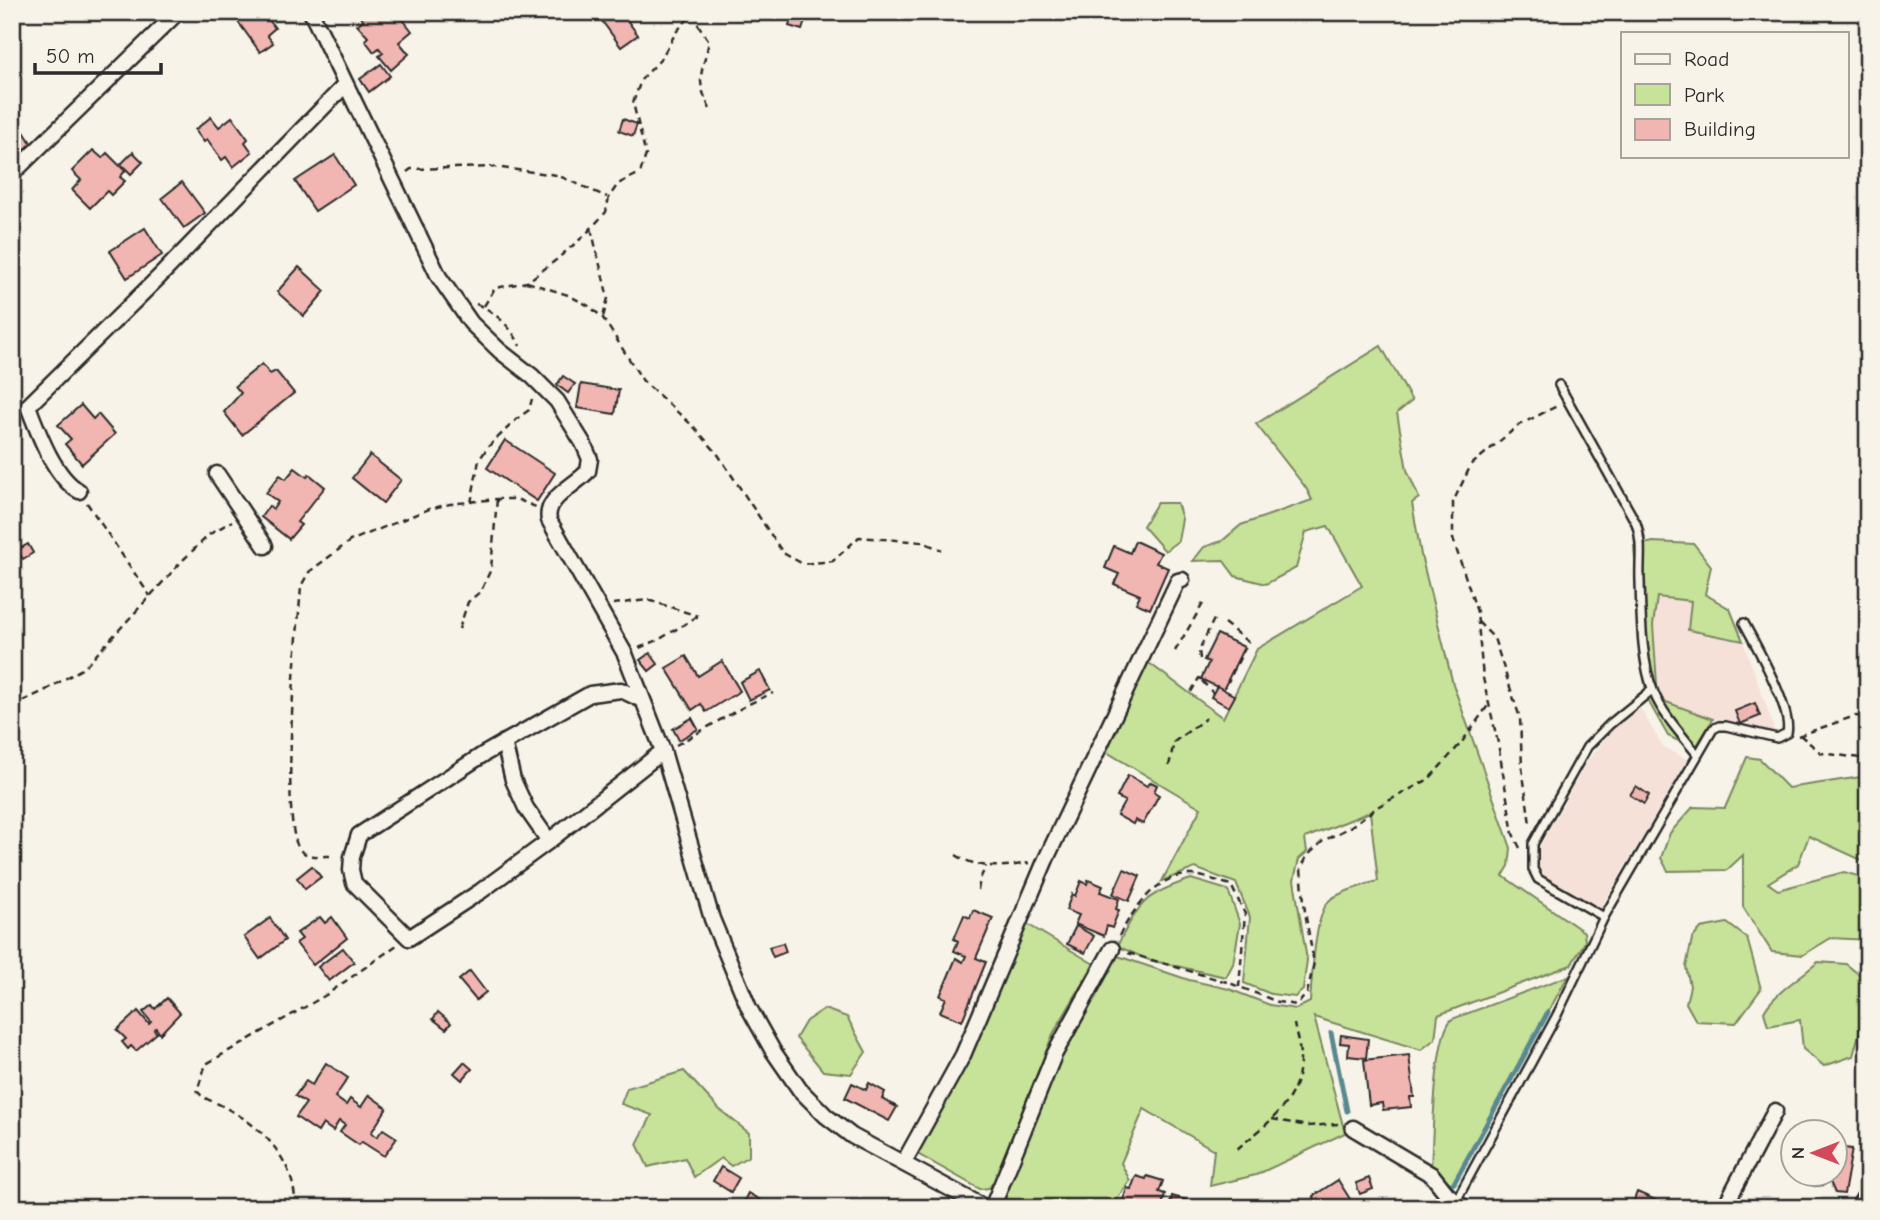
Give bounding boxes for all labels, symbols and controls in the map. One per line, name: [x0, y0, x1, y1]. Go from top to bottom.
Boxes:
scale bar: [35, 32, 161, 76]
legend: [1621, 32, 1848, 158]
text: 50 m: [46, 44, 95, 68]
text: Road: [1684, 47, 1729, 71]
text: Park: [1684, 83, 1724, 107]
text: Building: [1684, 117, 1756, 141]
north arrow: [1778, 1118, 1848, 1188]
text: N: [1787, 1147, 1809, 1159]

